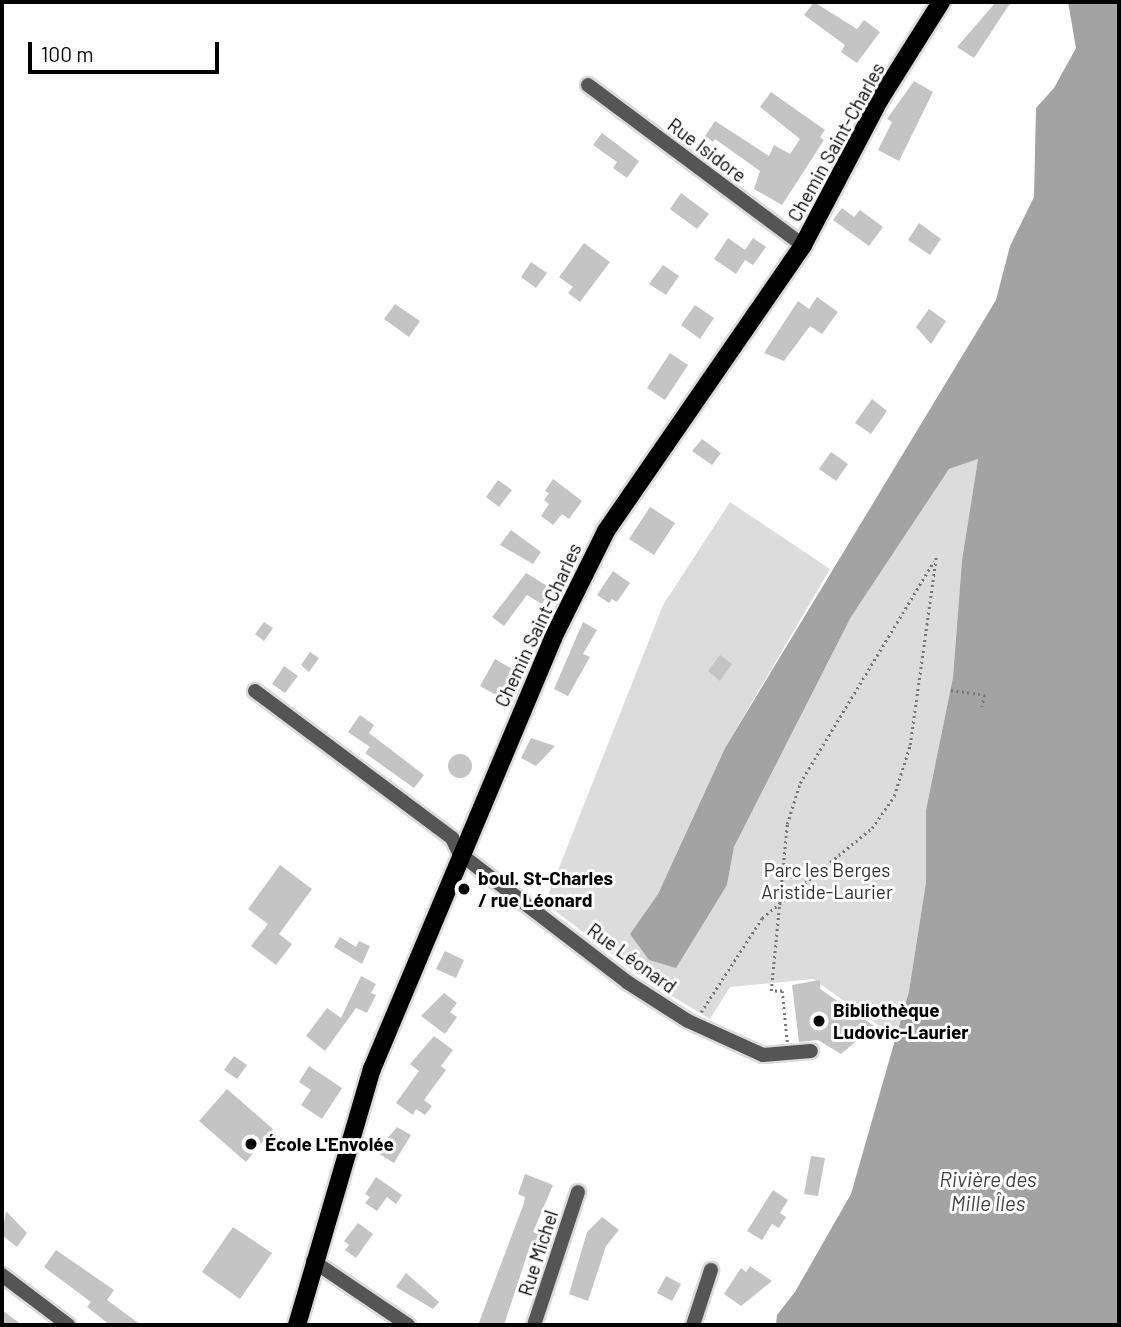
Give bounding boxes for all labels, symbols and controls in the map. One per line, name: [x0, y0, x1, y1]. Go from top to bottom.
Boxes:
scale bar: [32, 28, 222, 72]
text: 100 m: [41, 41, 94, 66]
street label: Chemin Saint-Charles: [783, 59, 889, 225]
street label: Rue Isidore: [663, 113, 751, 187]
street label: Chemin Saint-Charles: [490, 539, 586, 711]
park label: Parc les Berges Aristide-Laurier: [761, 859, 893, 903]
place label: boul. St-Charles / rue Léonard: [478, 867, 613, 911]
marker: boul. St-Charles / rue Léonard: [456, 881, 472, 897]
street label: Rue Léonard: [583, 918, 681, 998]
place label: Bibliothèque Ludovic-Laurier: [833, 999, 969, 1043]
marker: Bibliothèque Ludovic-Laurier: [811, 1013, 827, 1029]
place label: École L'Envolée: [265, 1133, 394, 1155]
marker: École L'Envolée: [243, 1136, 259, 1152]
water label: Rivière des Mille Îles: [939, 1166, 1037, 1216]
street label: Rue Michel: [513, 1207, 563, 1299]

